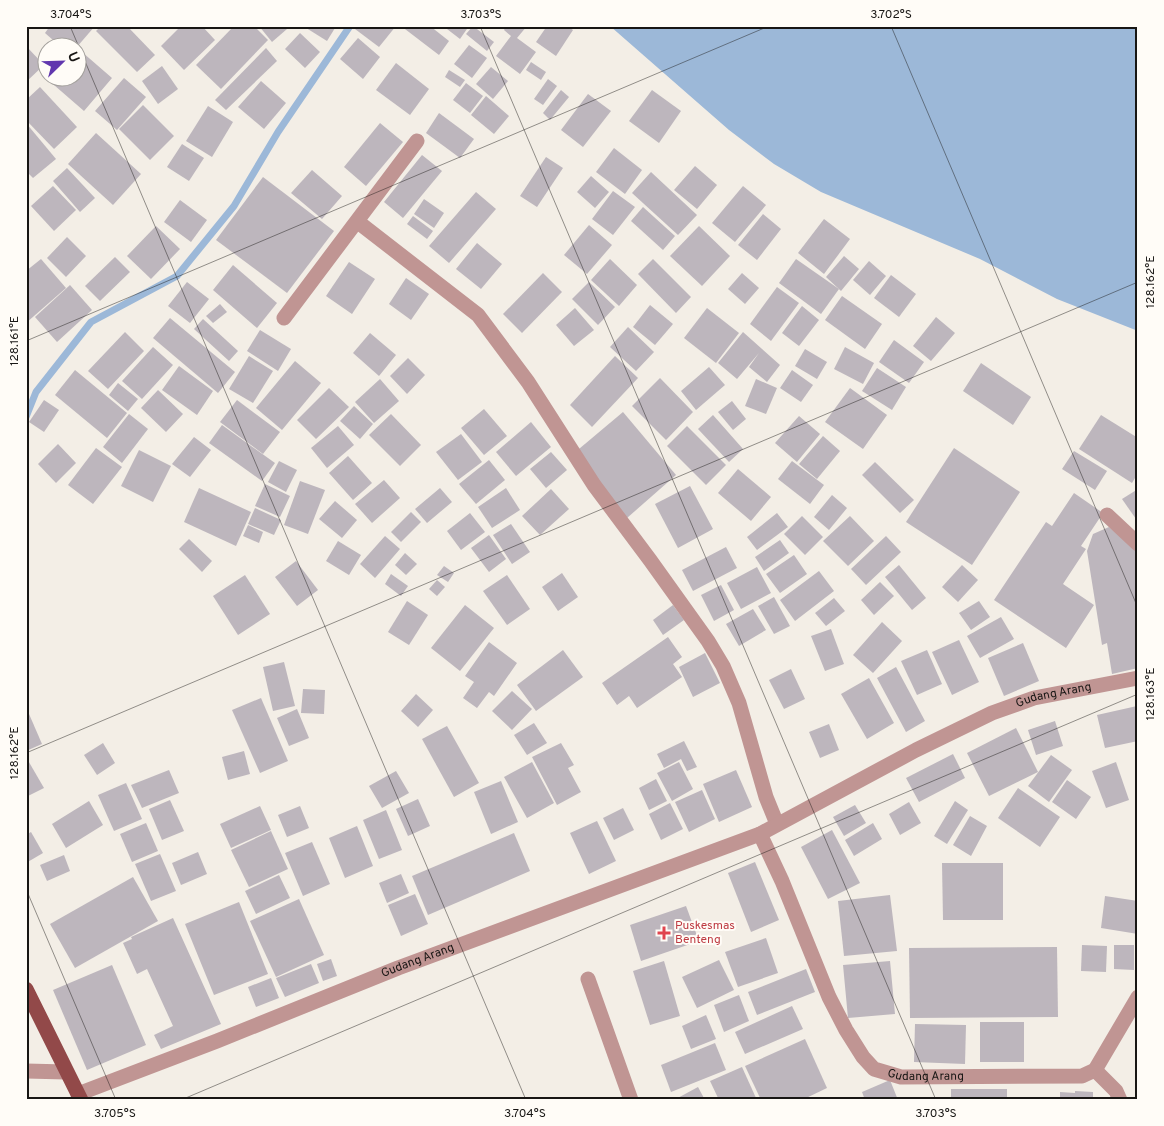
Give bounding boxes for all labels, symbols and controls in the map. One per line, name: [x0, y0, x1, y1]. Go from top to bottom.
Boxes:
text: 3.704°S: [50, 7, 92, 23]
text: 3.703°S: [460, 7, 502, 23]
text: 3.702°S: [870, 7, 912, 23]
north arrow: [38, 38, 88, 88]
text: U: [63, 50, 82, 65]
text: 128.162°E: [1143, 256, 1159, 308]
text: 128.161°E: [7, 316, 23, 366]
text: 128.163°E: [1143, 668, 1159, 720]
street label: Gudang Arang: [1014, 679, 1093, 712]
text: 128.162°E: [7, 727, 23, 779]
place label: Puskesmas Benteng: [675, 918, 735, 948]
marker: Puskesmas Benteng: [657, 926, 671, 940]
street label: Gudang Arang: [379, 940, 457, 982]
street label: Gudang Arang: [885, 1065, 964, 1085]
text: 3.705°S: [94, 1106, 136, 1122]
text: 3.704°S: [504, 1106, 546, 1122]
text: 3.703°S: [915, 1106, 957, 1122]

